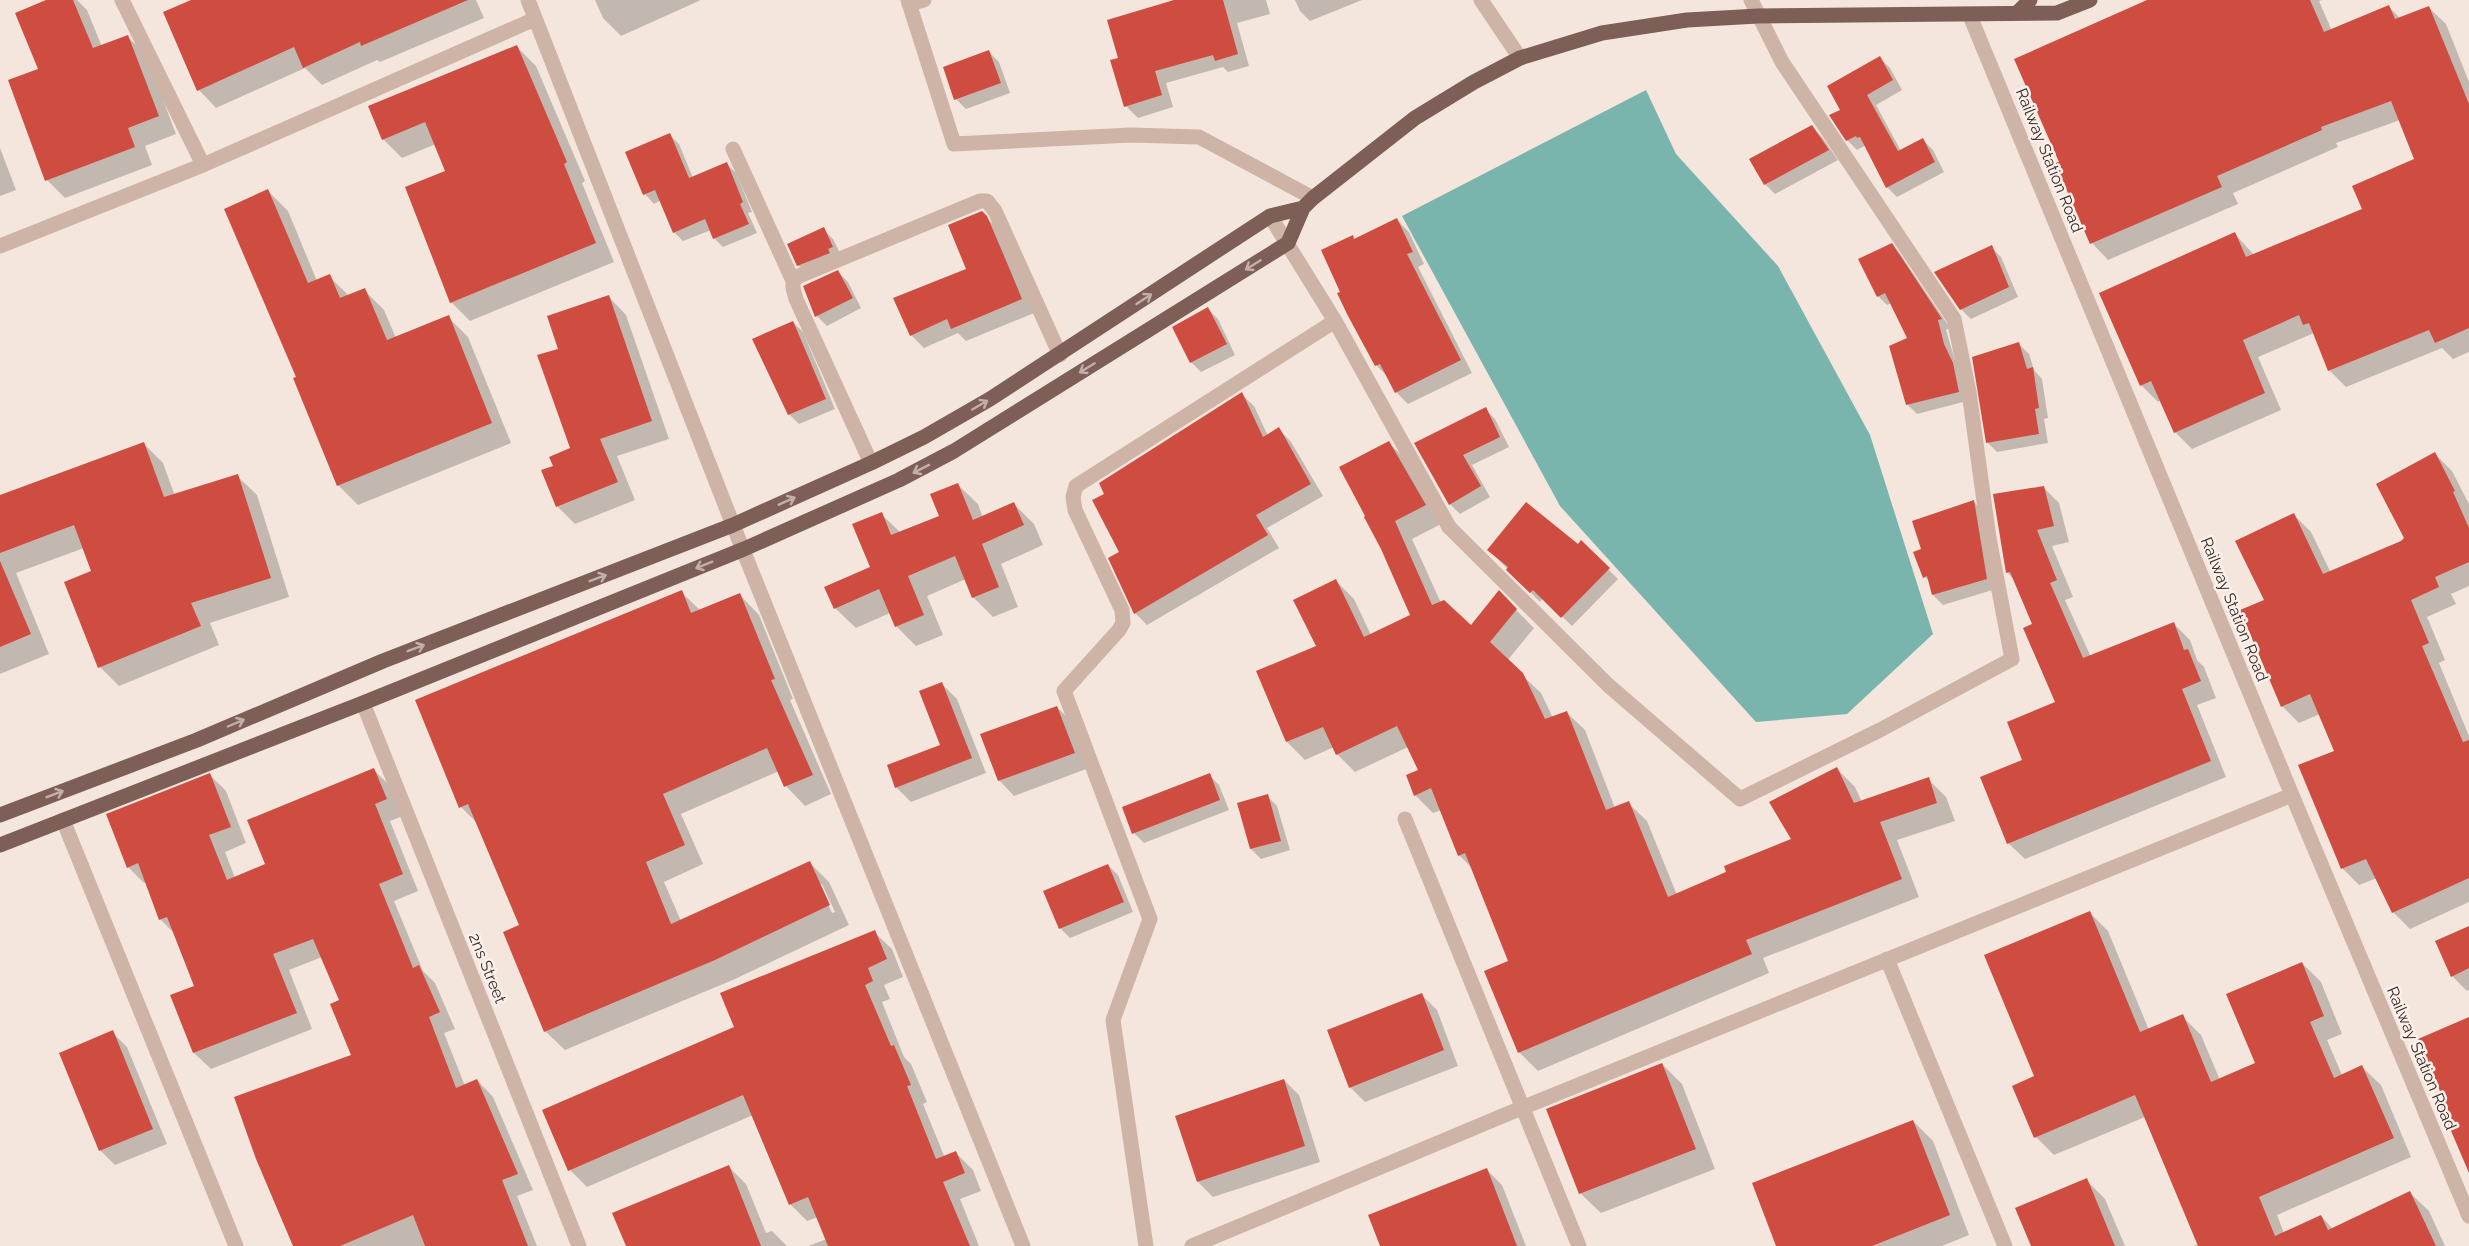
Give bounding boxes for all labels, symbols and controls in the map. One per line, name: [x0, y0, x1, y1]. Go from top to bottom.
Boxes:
street label: Railway Station Road: [2012, 85, 2087, 235]
one-way arrow: [1244, 258, 1261, 271]
one-way arrow: [1135, 293, 1152, 305]
one-way arrow: [1079, 362, 1096, 374]
one-way arrow: [971, 398, 988, 410]
one-way arrow: [912, 464, 930, 475]
one-way arrow: [777, 495, 795, 506]
street label: Railway Station Road: [2197, 534, 2272, 684]
one-way arrow: [695, 560, 714, 571]
one-way arrow: [588, 572, 607, 583]
one-way arrow: [407, 642, 425, 653]
one-way arrow: [227, 717, 245, 729]
one-way arrow: [45, 788, 64, 799]
street label: 2ns Street: [465, 930, 510, 1007]
street label: Railway Station Road: [2383, 984, 2460, 1133]

